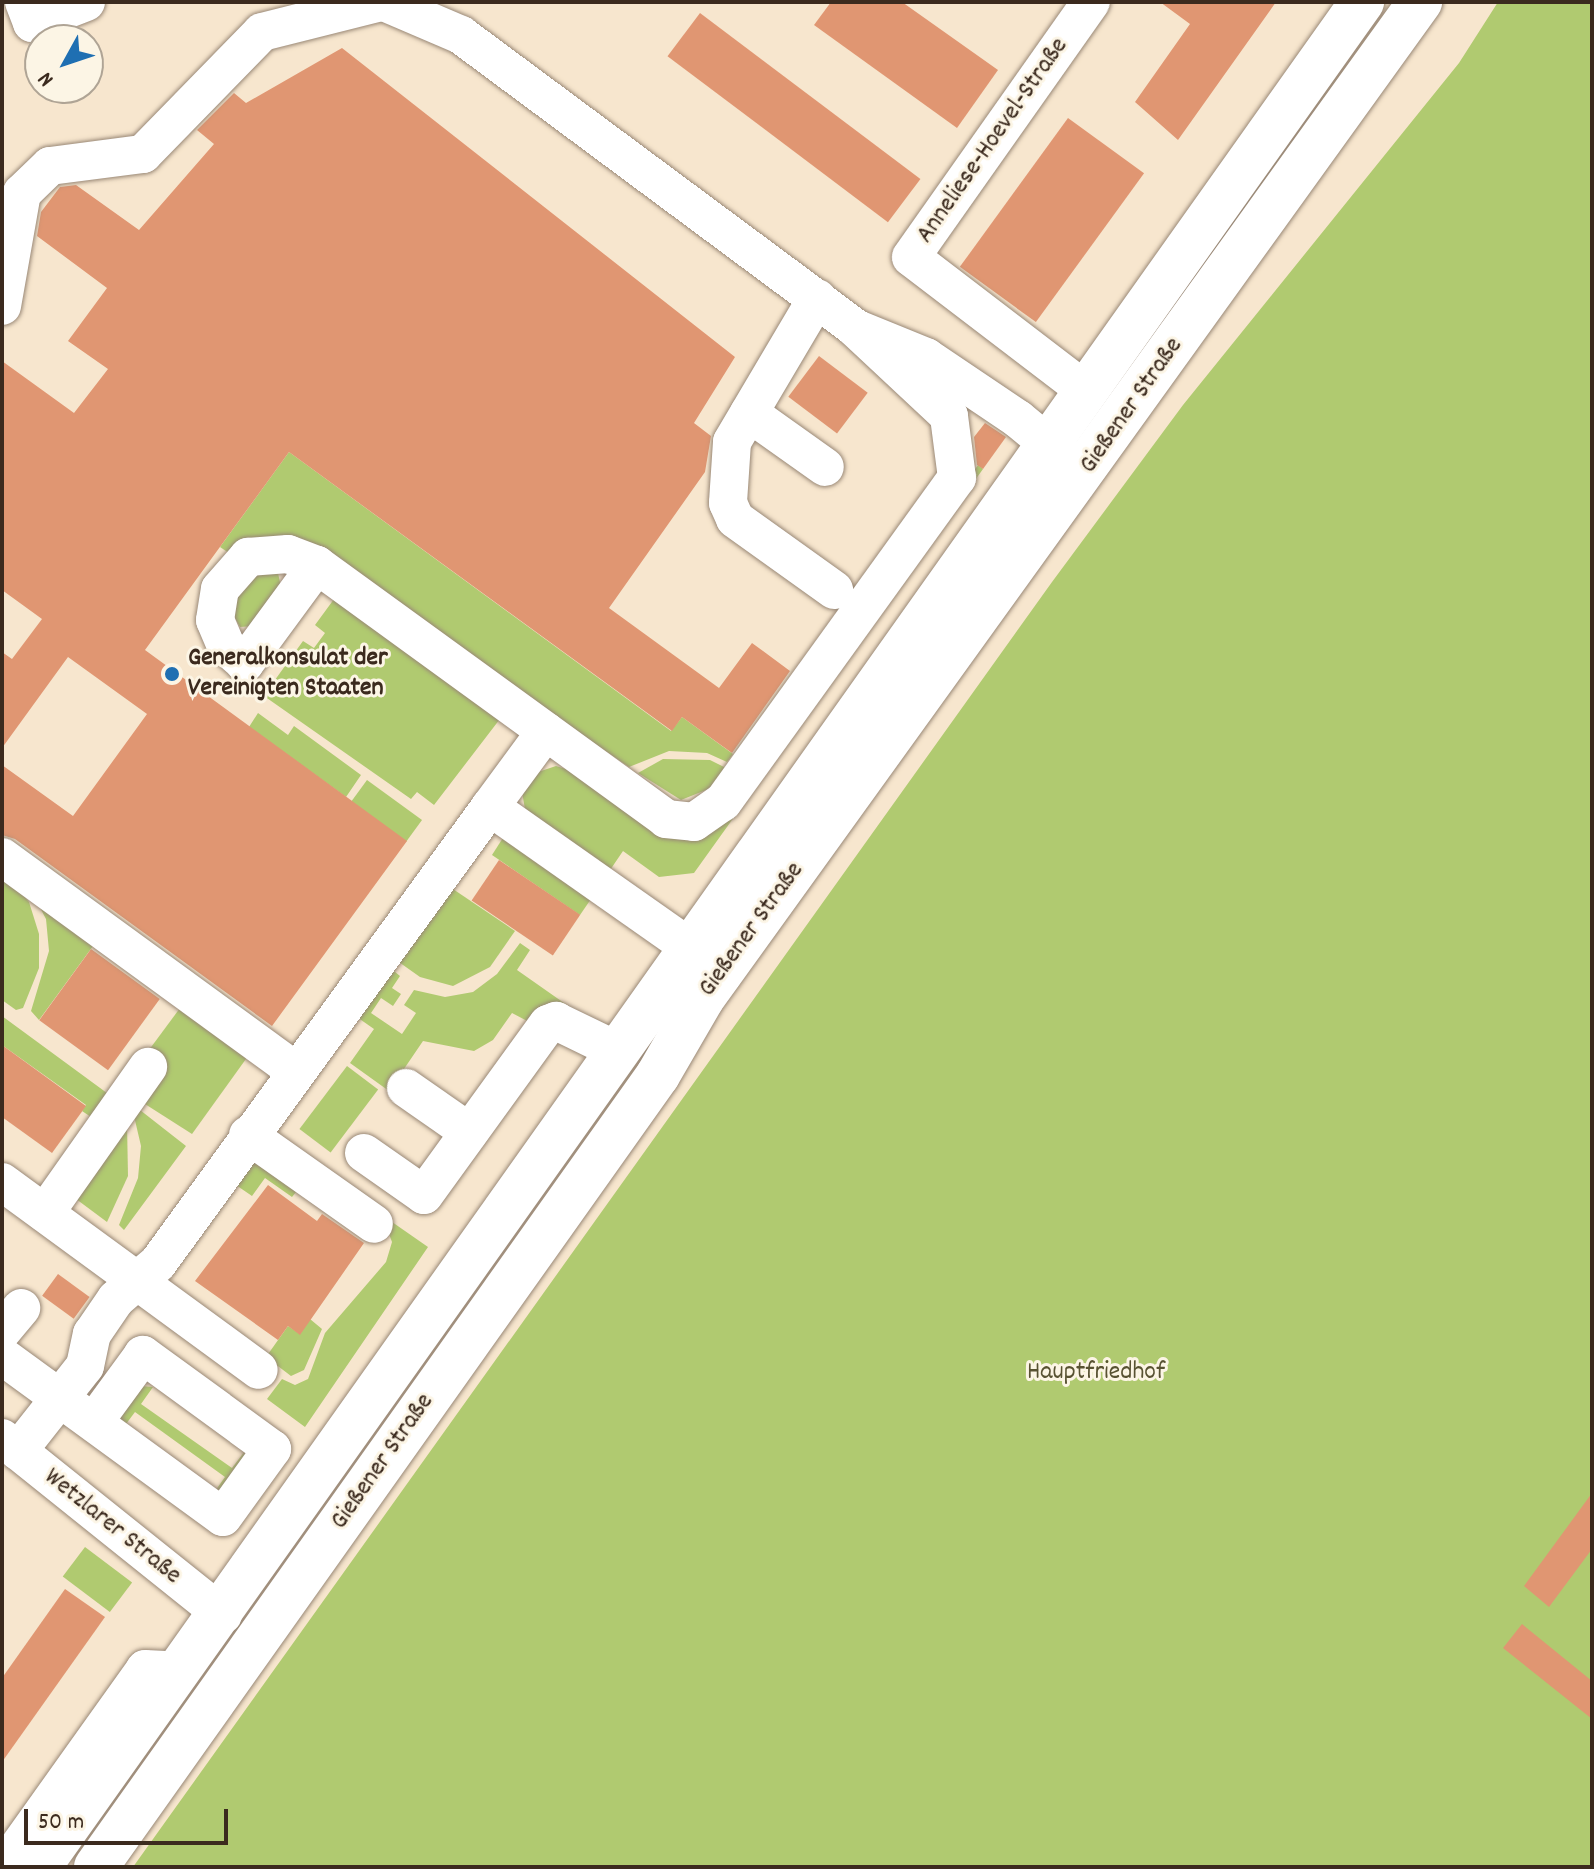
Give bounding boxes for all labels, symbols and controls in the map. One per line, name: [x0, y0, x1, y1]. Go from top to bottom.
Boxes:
north arrow: [24, 24, 104, 104]
street label: Anneliese-Hoevel-Straße: [910, 32, 1076, 250]
text: N: [31, 64, 62, 93]
street label: Gießener Straße: [1074, 332, 1190, 480]
place label: Generalkonsulat der Vereinigten Staaten: [188, 643, 388, 704]
marker: Generalkonsulat der Vereinigten Staaten: [163, 665, 181, 683]
street label: Gießener Straße: [693, 857, 811, 1003]
park label: Hauptfriedhof: [1027, 1357, 1165, 1389]
street label: Gießener Straße: [325, 1388, 441, 1536]
street label: Wetzlarer Straße: [37, 1462, 187, 1592]
scale bar: [28, 1793, 232, 1843]
text: 50 m: [38, 1806, 84, 1840]

